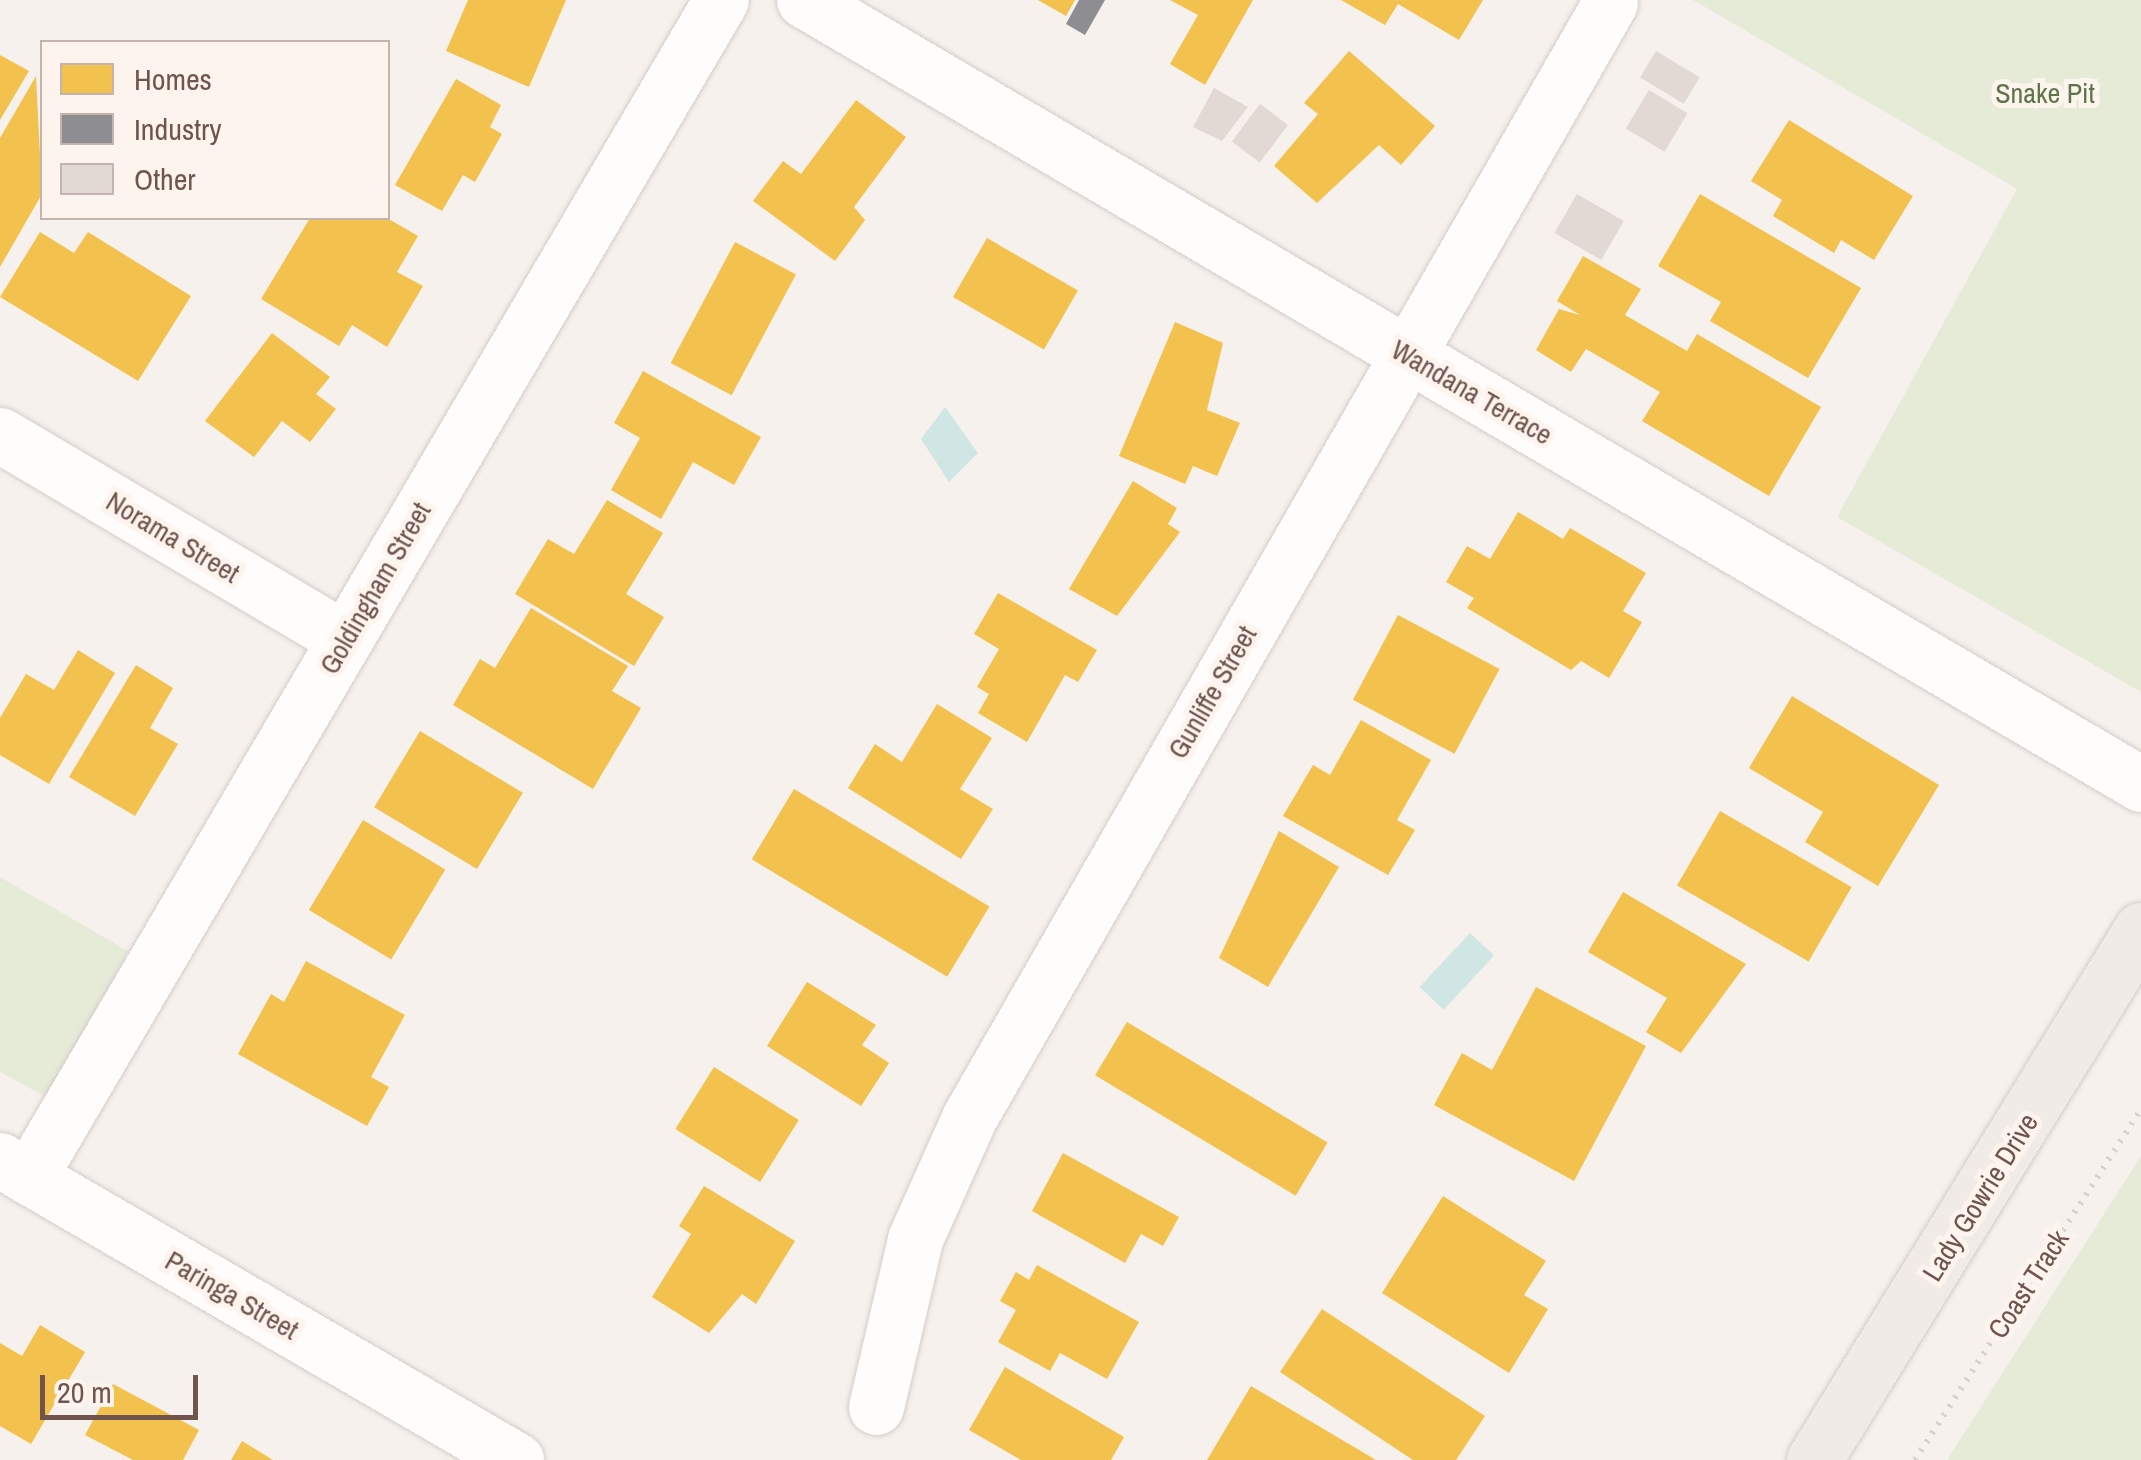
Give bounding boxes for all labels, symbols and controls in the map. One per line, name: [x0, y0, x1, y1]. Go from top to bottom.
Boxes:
legend: [40, 40, 390, 220]
text: Homes: [134, 59, 212, 99]
park label: Snake Pit: [1995, 76, 2095, 110]
text: Industry: [134, 109, 222, 149]
text: Other: [134, 159, 196, 199]
street label: Wandana Terrace: [1385, 332, 1559, 452]
street label: Norama Street: [100, 484, 246, 590]
street label: Goldingham Street: [312, 496, 438, 680]
street label: Gunliffe Street: [1161, 620, 1263, 764]
street label: Lady Gowrie Drive: [1915, 1107, 2045, 1287]
street label: Coast Track: [1980, 1223, 2076, 1345]
street label: Paringa Street: [159, 1243, 305, 1347]
scale bar: [45, 1355, 202, 1417]
text: 20 m: [57, 1372, 112, 1412]

